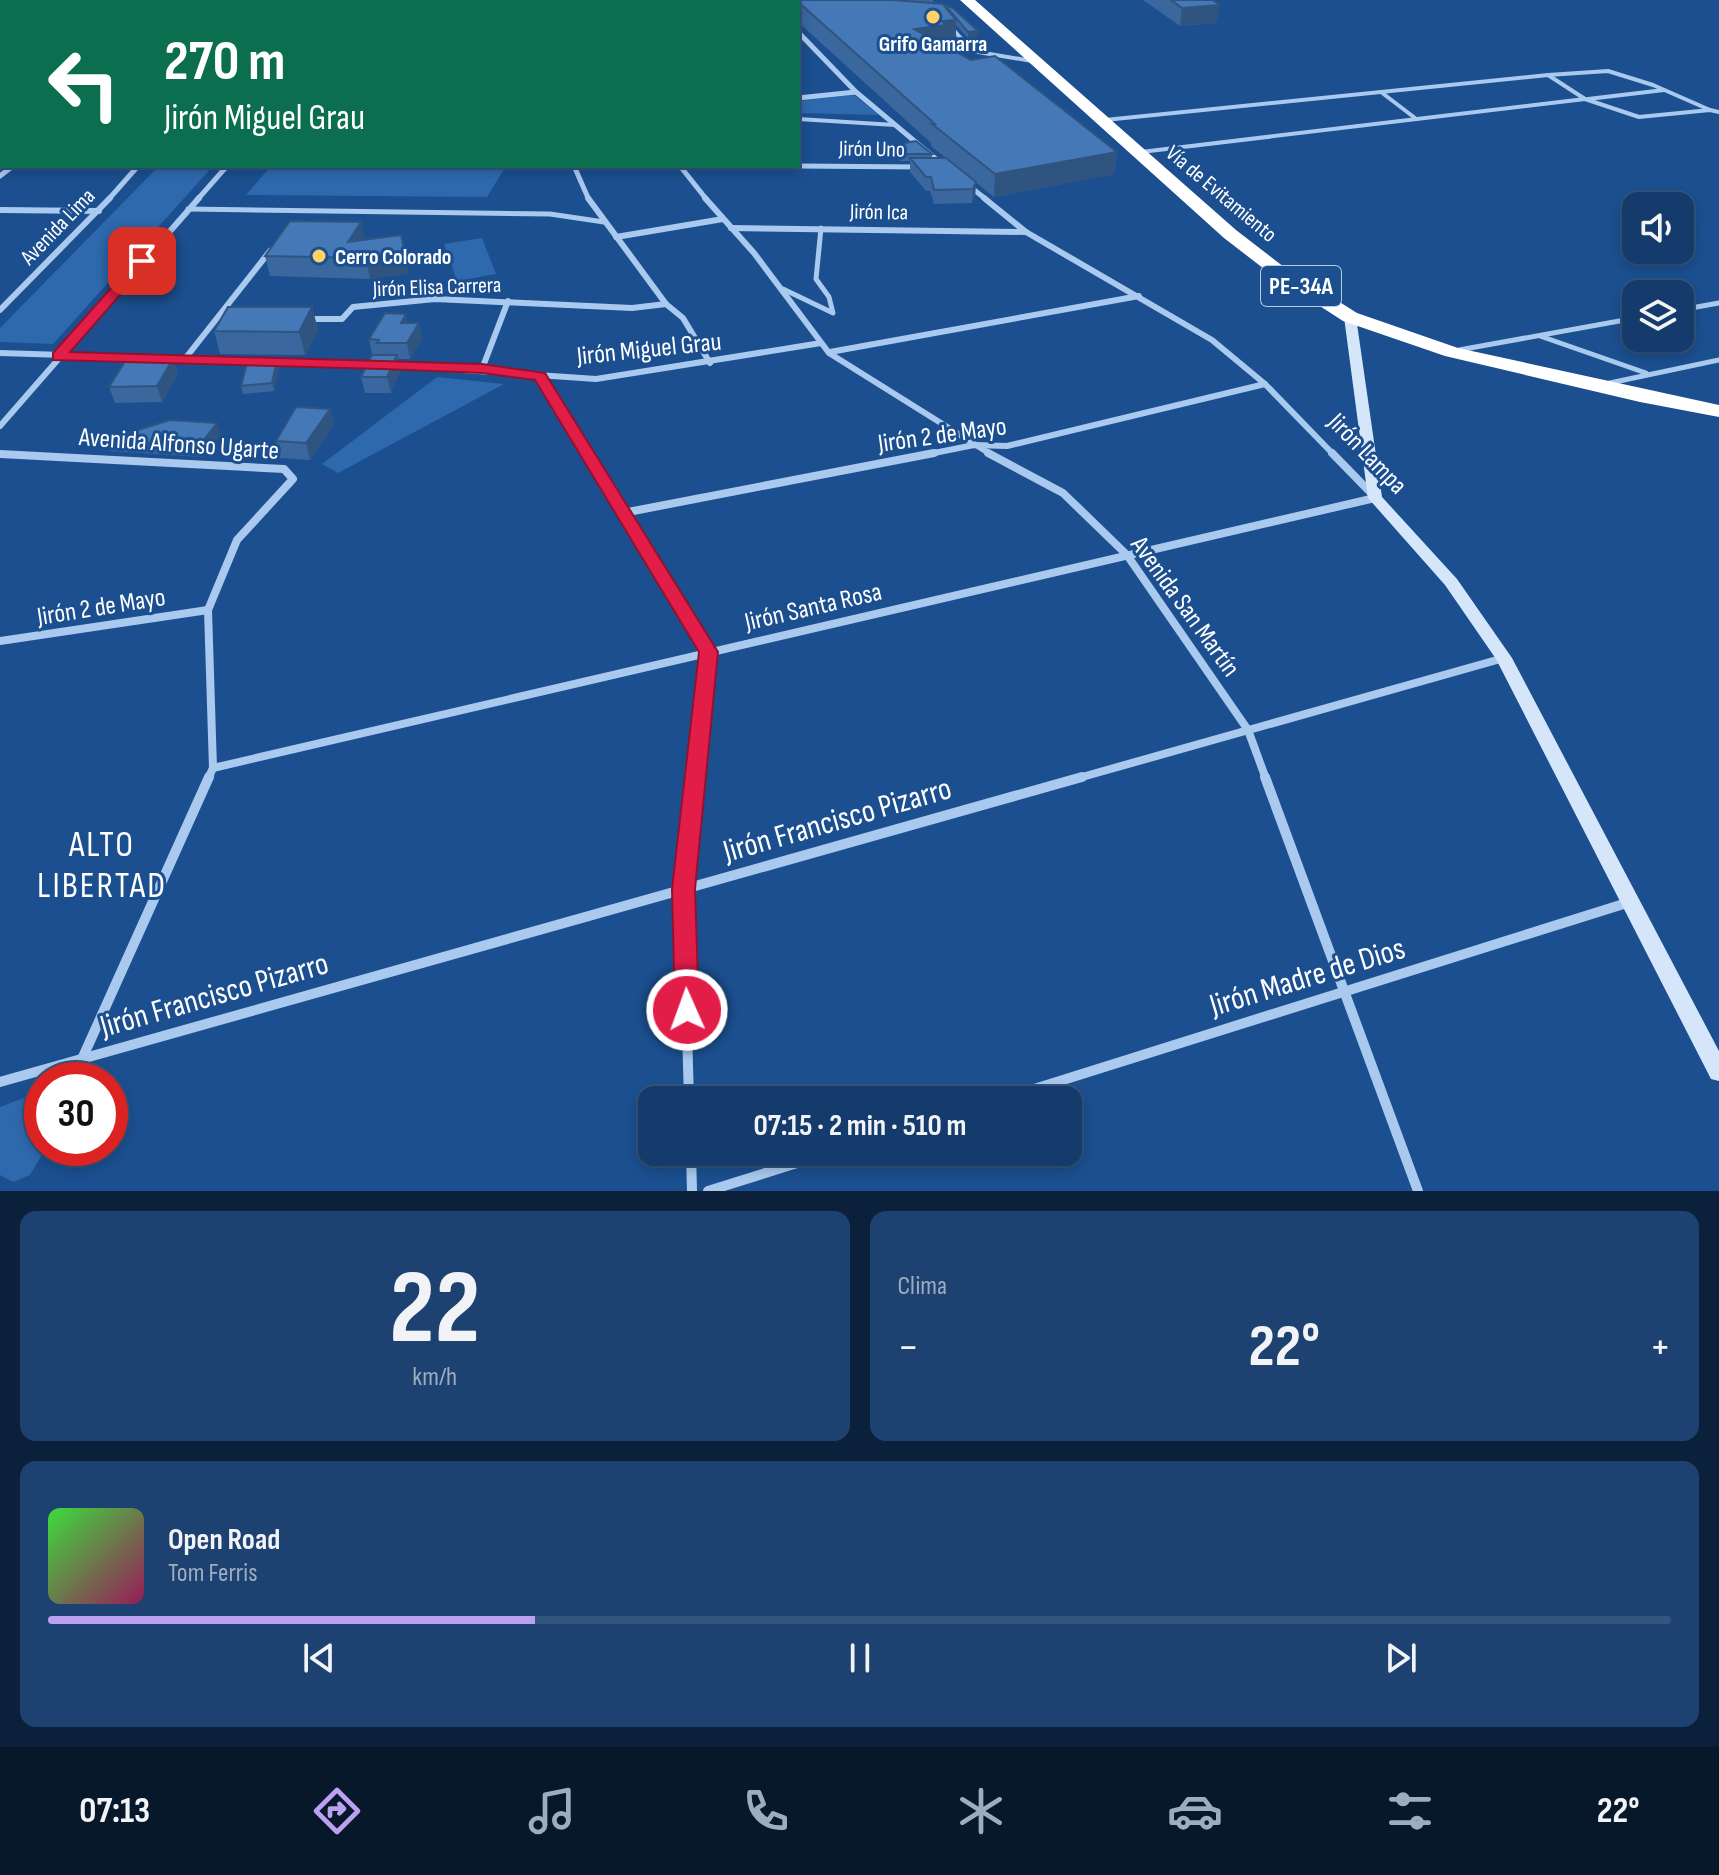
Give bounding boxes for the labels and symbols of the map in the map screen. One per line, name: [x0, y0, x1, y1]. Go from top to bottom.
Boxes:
marker: Grifo Gamarra: [924, 8, 942, 26]
place label: Grifo Gamarra: [879, 31, 987, 58]
street label: Jirón Uno: [838, 135, 905, 164]
street label: Vía de Evitamiento: [1160, 140, 1282, 248]
street label: Avenida Lima: [14, 183, 101, 272]
street label: Jirón Ica: [849, 198, 908, 227]
pin: [108, 227, 176, 295]
place label: Cerro Colorado: [335, 244, 451, 271]
marker: Cerro Colorado: [310, 247, 328, 265]
road number: PE-34A: [1261, 266, 1341, 306]
street label: Jirón Elisa Carrera: [371, 272, 502, 303]
street label: Jirón Miguel Grau: [574, 326, 723, 373]
street label: Jirón Lampa: [1320, 406, 1413, 501]
street label: Jirón 2 de Mayo: [875, 411, 1008, 460]
street label: Avenida Alfonso Ugarte: [77, 422, 280, 467]
street label: Avenida San Martín: [1123, 530, 1246, 683]
street label: Jirón Santa Rosa: [741, 577, 885, 638]
street label: Jirón 2 de Mayo: [34, 582, 168, 633]
street label: Jirón Francisco Pizarro: [718, 769, 956, 872]
district label: ALTO LIBERTAD: [37, 824, 167, 908]
street label: Jirón Madre de Dios: [1204, 929, 1410, 1026]
street label: Jirón Francisco Pizarro: [95, 944, 333, 1047]
position arrow: [645, 968, 729, 1052]
speed limit sign: 30: [24, 1062, 128, 1166]

